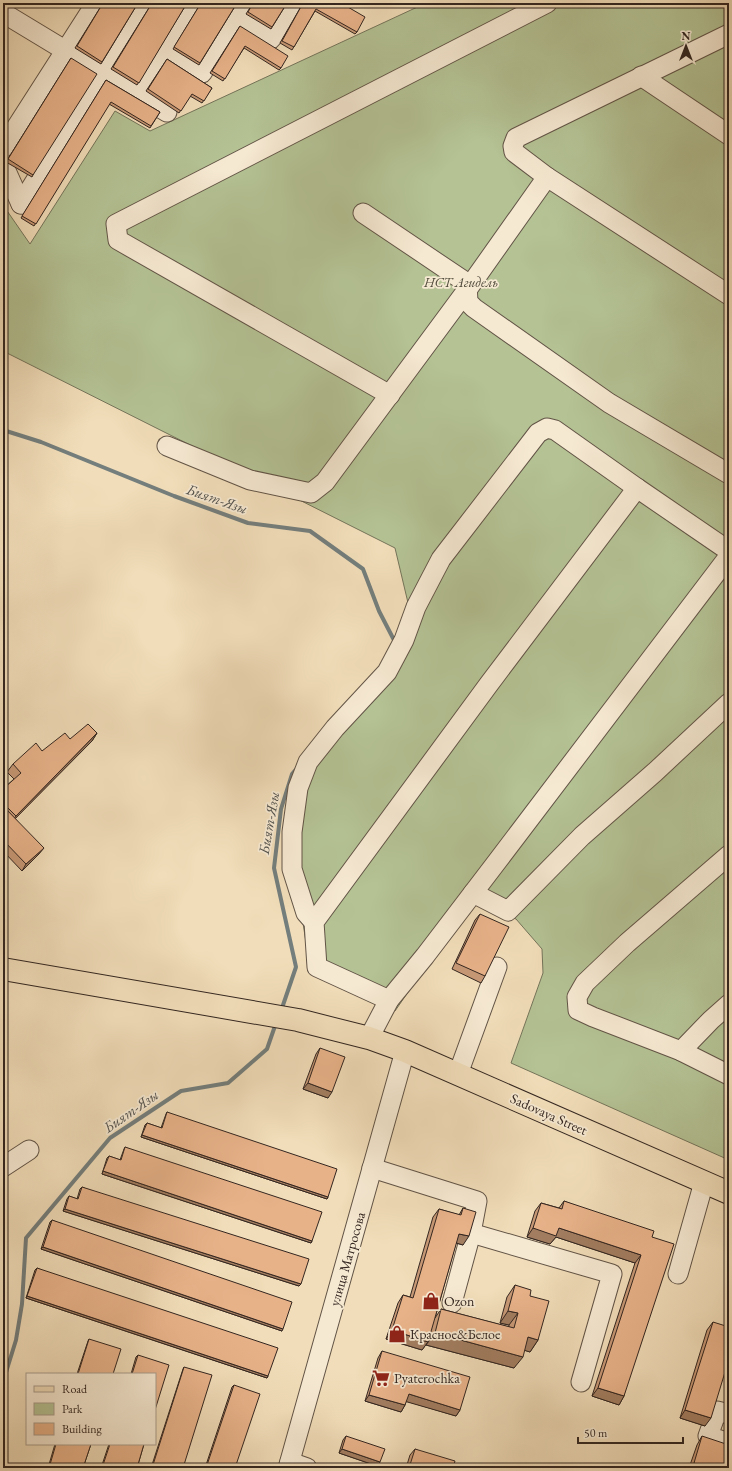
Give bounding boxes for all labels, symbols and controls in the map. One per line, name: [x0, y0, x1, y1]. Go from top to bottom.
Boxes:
north arrow: [666, 26, 706, 66]
text: N: [682, 29, 691, 43]
park label: НСТ Агидель: [423, 273, 498, 291]
water label: Бият-Язы: [183, 479, 250, 518]
water label: Бият-Язы: [254, 790, 283, 857]
water label: Бият-Язы: [99, 1085, 162, 1137]
street label: Sadovaya Street: [508, 1089, 591, 1139]
street label: улица Матросова: [325, 1209, 369, 1308]
shop icon: Ozon: [421, 1291, 441, 1311]
place label: Ozon: [444, 1292, 475, 1310]
shop icon: Красное&Белое: [387, 1324, 407, 1344]
place label: Красное&Белое: [410, 1325, 501, 1343]
supermarket icon: Pyaterochka: [371, 1368, 391, 1388]
place label: Pyaterochka: [394, 1369, 460, 1387]
legend: [26, 1373, 156, 1445]
text: Road: [62, 1381, 88, 1397]
text: Park: [62, 1401, 83, 1417]
scale bar: [578, 1419, 683, 1445]
text: Building: [62, 1421, 103, 1437]
text: 50 m: [584, 1425, 608, 1441]

